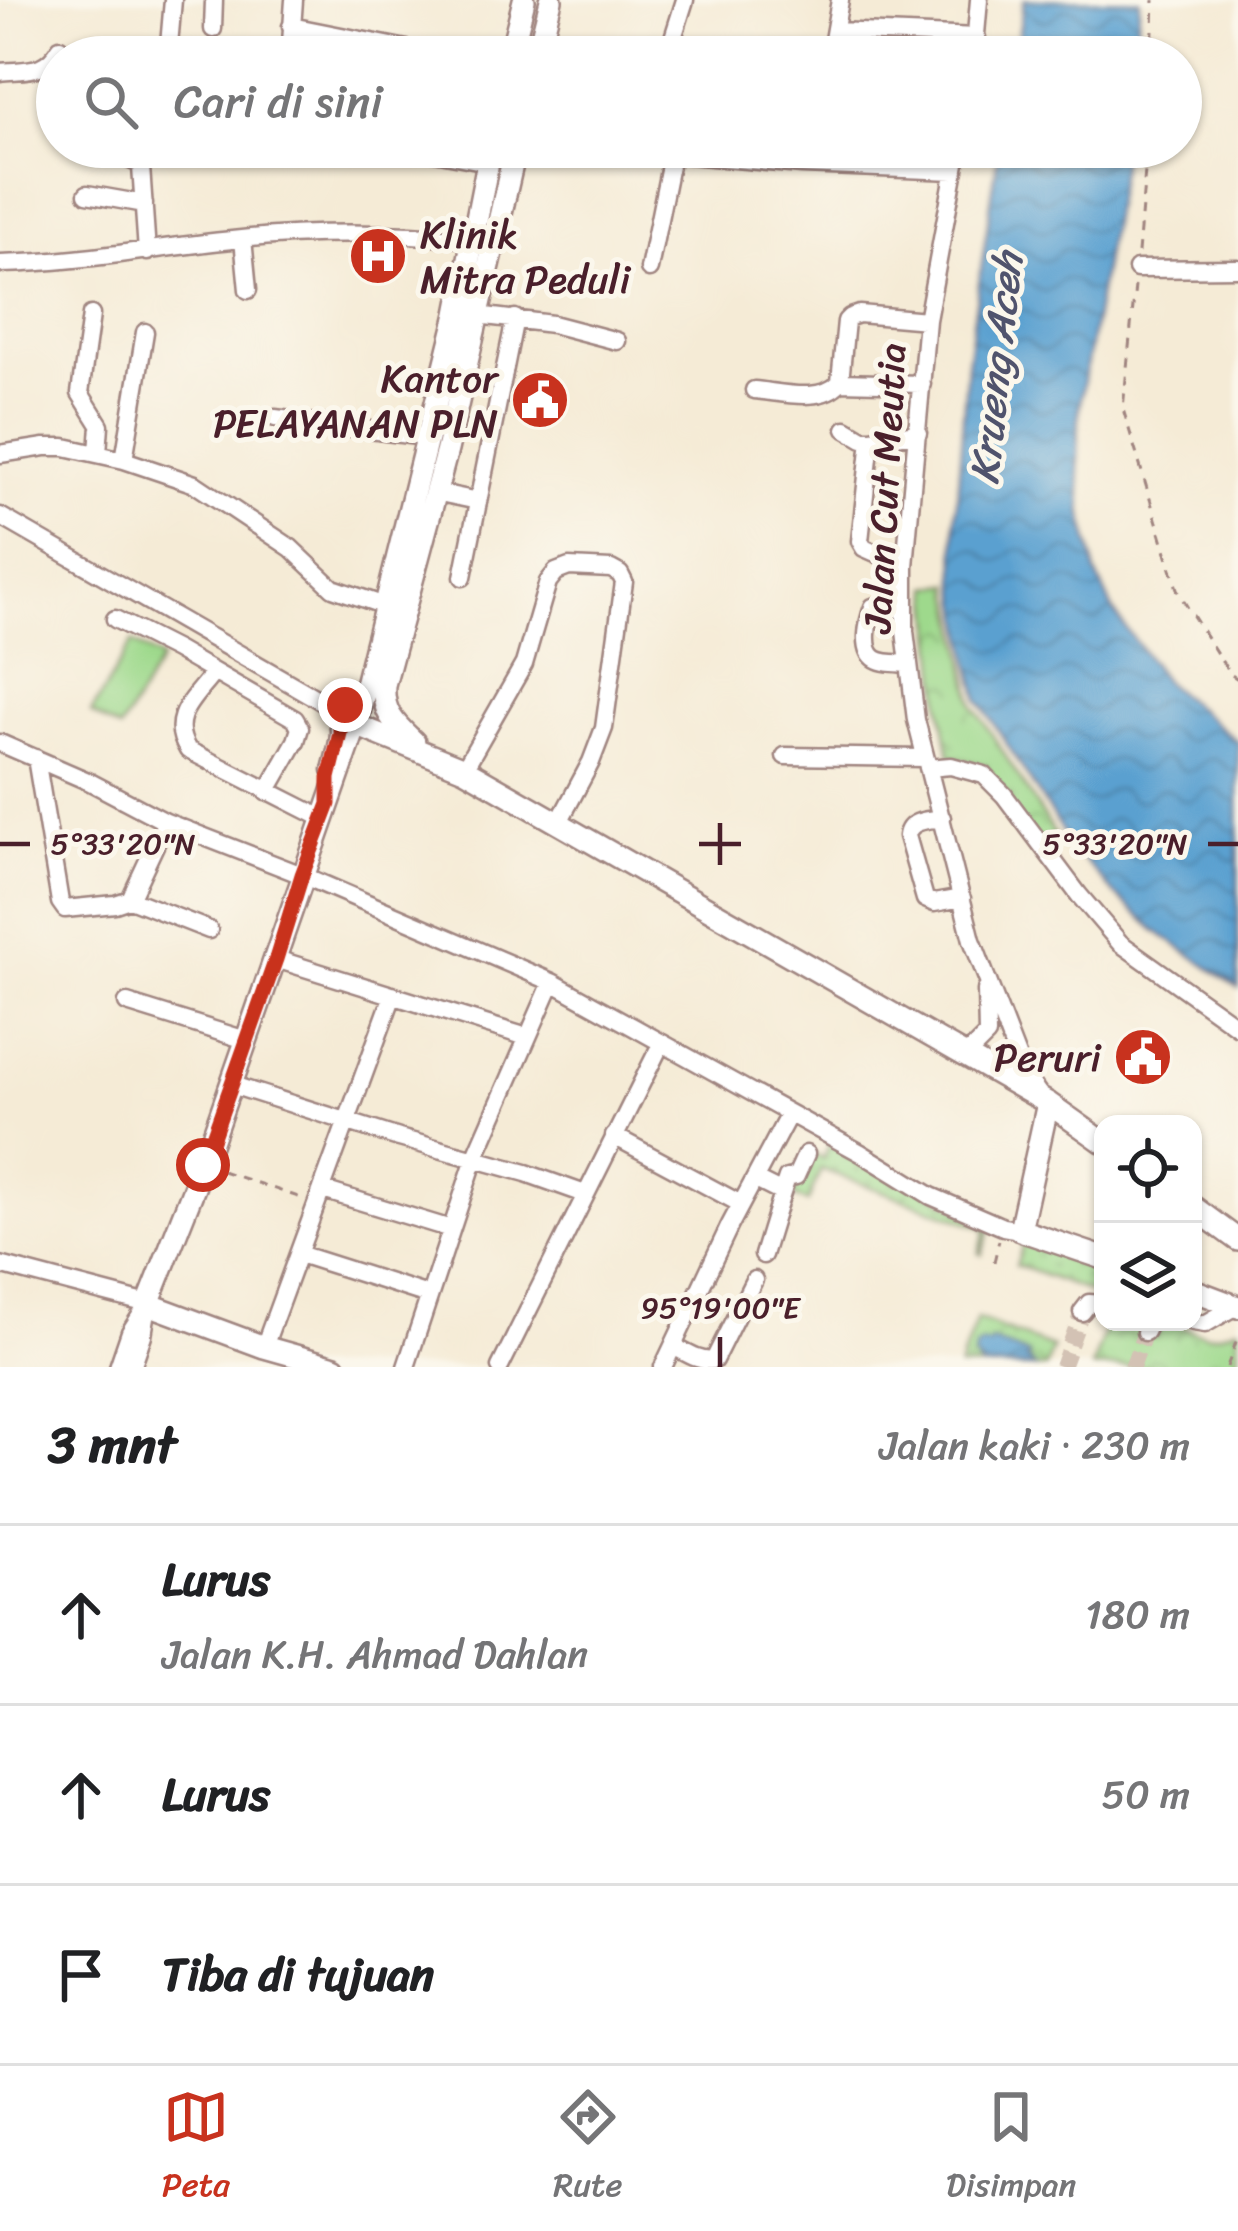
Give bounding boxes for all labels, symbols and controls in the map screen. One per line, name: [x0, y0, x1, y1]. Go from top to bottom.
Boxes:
search box: [36, 36, 1202, 168]
text: Cari di sini: [174, 62, 383, 142]
icon: search: [78, 69, 144, 135]
place label: Klinik Mitra Peduli: [420, 200, 632, 314]
hospital icon: Klinik Mitra Peduli: [347, 225, 409, 287]
water label: Krueng Aceh: [947, 245, 1045, 488]
street label: Jalan Cut Meutia: [842, 341, 927, 637]
place label: Kantor PELAYANAN PLN: [213, 344, 500, 458]
public building icon: Kantor PELAYANAN PLN: [509, 369, 571, 431]
route end: [318, 678, 372, 732]
text: 5°33'20"N: [51, 817, 196, 871]
text: 5°33'20"N: [1043, 817, 1188, 871]
place label: Peruri: [994, 1023, 1102, 1092]
public building icon: Peruri: [1112, 1026, 1174, 1088]
map controls: [1094, 1115, 1202, 1331]
button: locate: [1094, 1115, 1202, 1223]
route start: [176, 1138, 230, 1192]
button: layers: [1094, 1223, 1202, 1331]
text: 95°19'00"E: [640, 1281, 802, 1335]
text: 3 mnt: [48, 1400, 176, 1490]
text: Jalan kaki · 230 m: [879, 1411, 1190, 1480]
text: Lurus: [162, 1540, 270, 1620]
text: 180 m: [1085, 1580, 1190, 1649]
icon: ahead: [48, 1582, 114, 1648]
text: Jalan K.H. Ahmad Dahlan: [162, 1620, 588, 1689]
text: Lurus: [162, 1755, 270, 1835]
text: 50 m: [1101, 1760, 1190, 1829]
icon: ahead: [48, 1762, 114, 1828]
text: Tiba di tujuan: [162, 1935, 434, 2015]
icon: arrive: [48, 1942, 114, 2008]
tab: Peta: [162, 2084, 230, 2214]
tab: Rute: [553, 2084, 622, 2214]
tab: Disimpan: [946, 2084, 1076, 2214]

